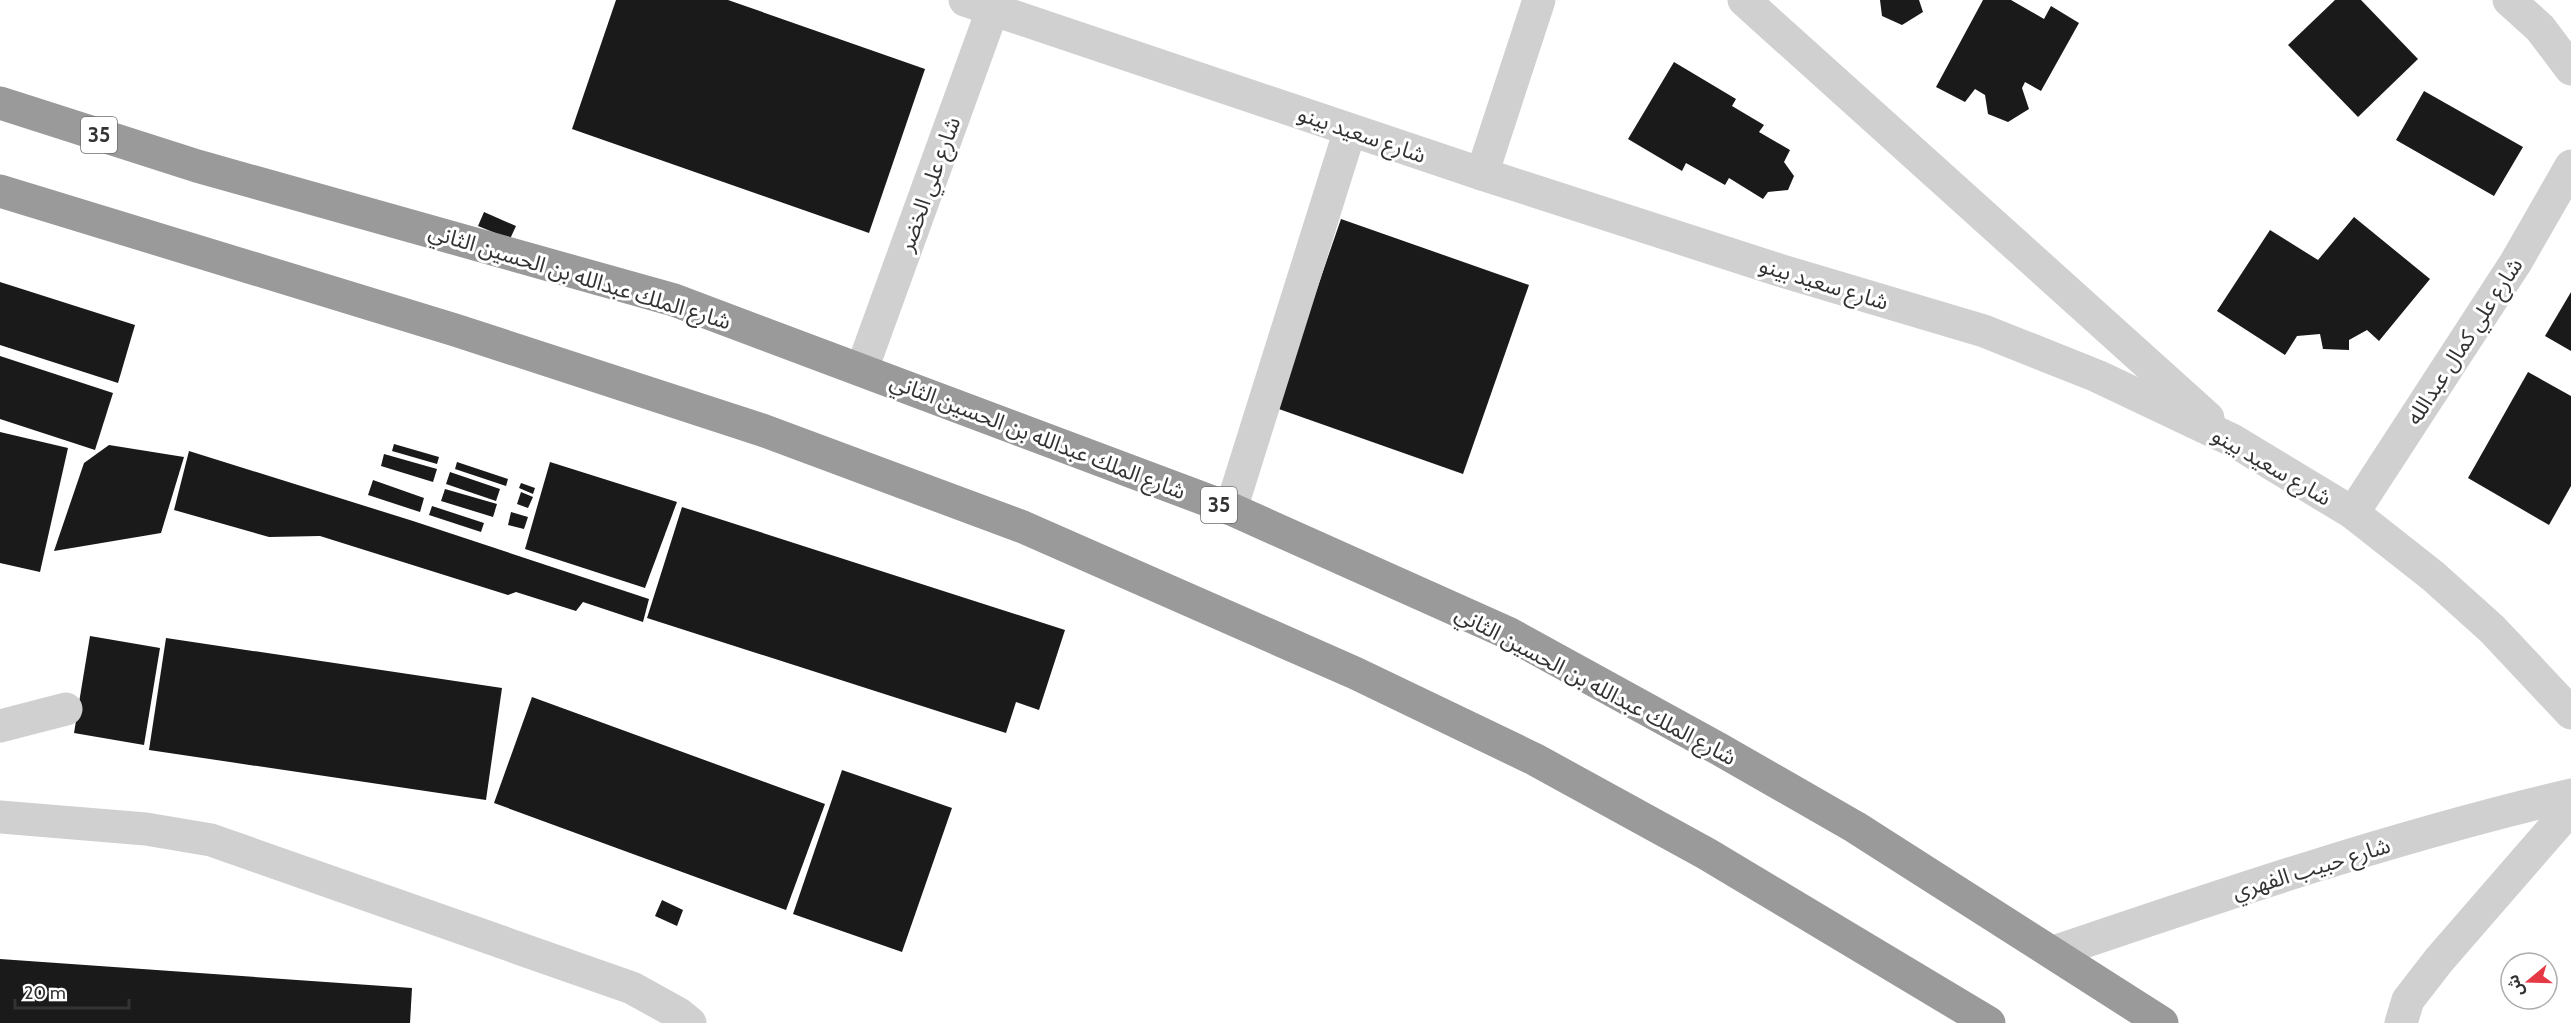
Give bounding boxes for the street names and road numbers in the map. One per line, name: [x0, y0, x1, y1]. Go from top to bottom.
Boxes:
street label: شارع سعيد بينو: [1293, 100, 1429, 172]
street label: شارع علي الخضر: [892, 113, 969, 257]
road number: 35: [81, 117, 117, 153]
street label: شارع الملك عبدالله بن الحسين الثاني: [425, 218, 734, 338]
street label: شارع سعيد بينو: [1755, 251, 1892, 319]
street label: شارع علي كمال عبدالله: [2400, 253, 2531, 432]
street label: شارع الملك عبدالله بن الحسين الثاني: [885, 368, 1189, 508]
street label: شارع سعيد بينو: [2206, 421, 2336, 514]
road number: 35: [1201, 487, 1237, 523]
street label: شارع الملك عبدالله بن الحسين الثاني: [1449, 600, 1741, 774]
street label: شارع حبيب الفهري: [2229, 832, 2394, 908]

